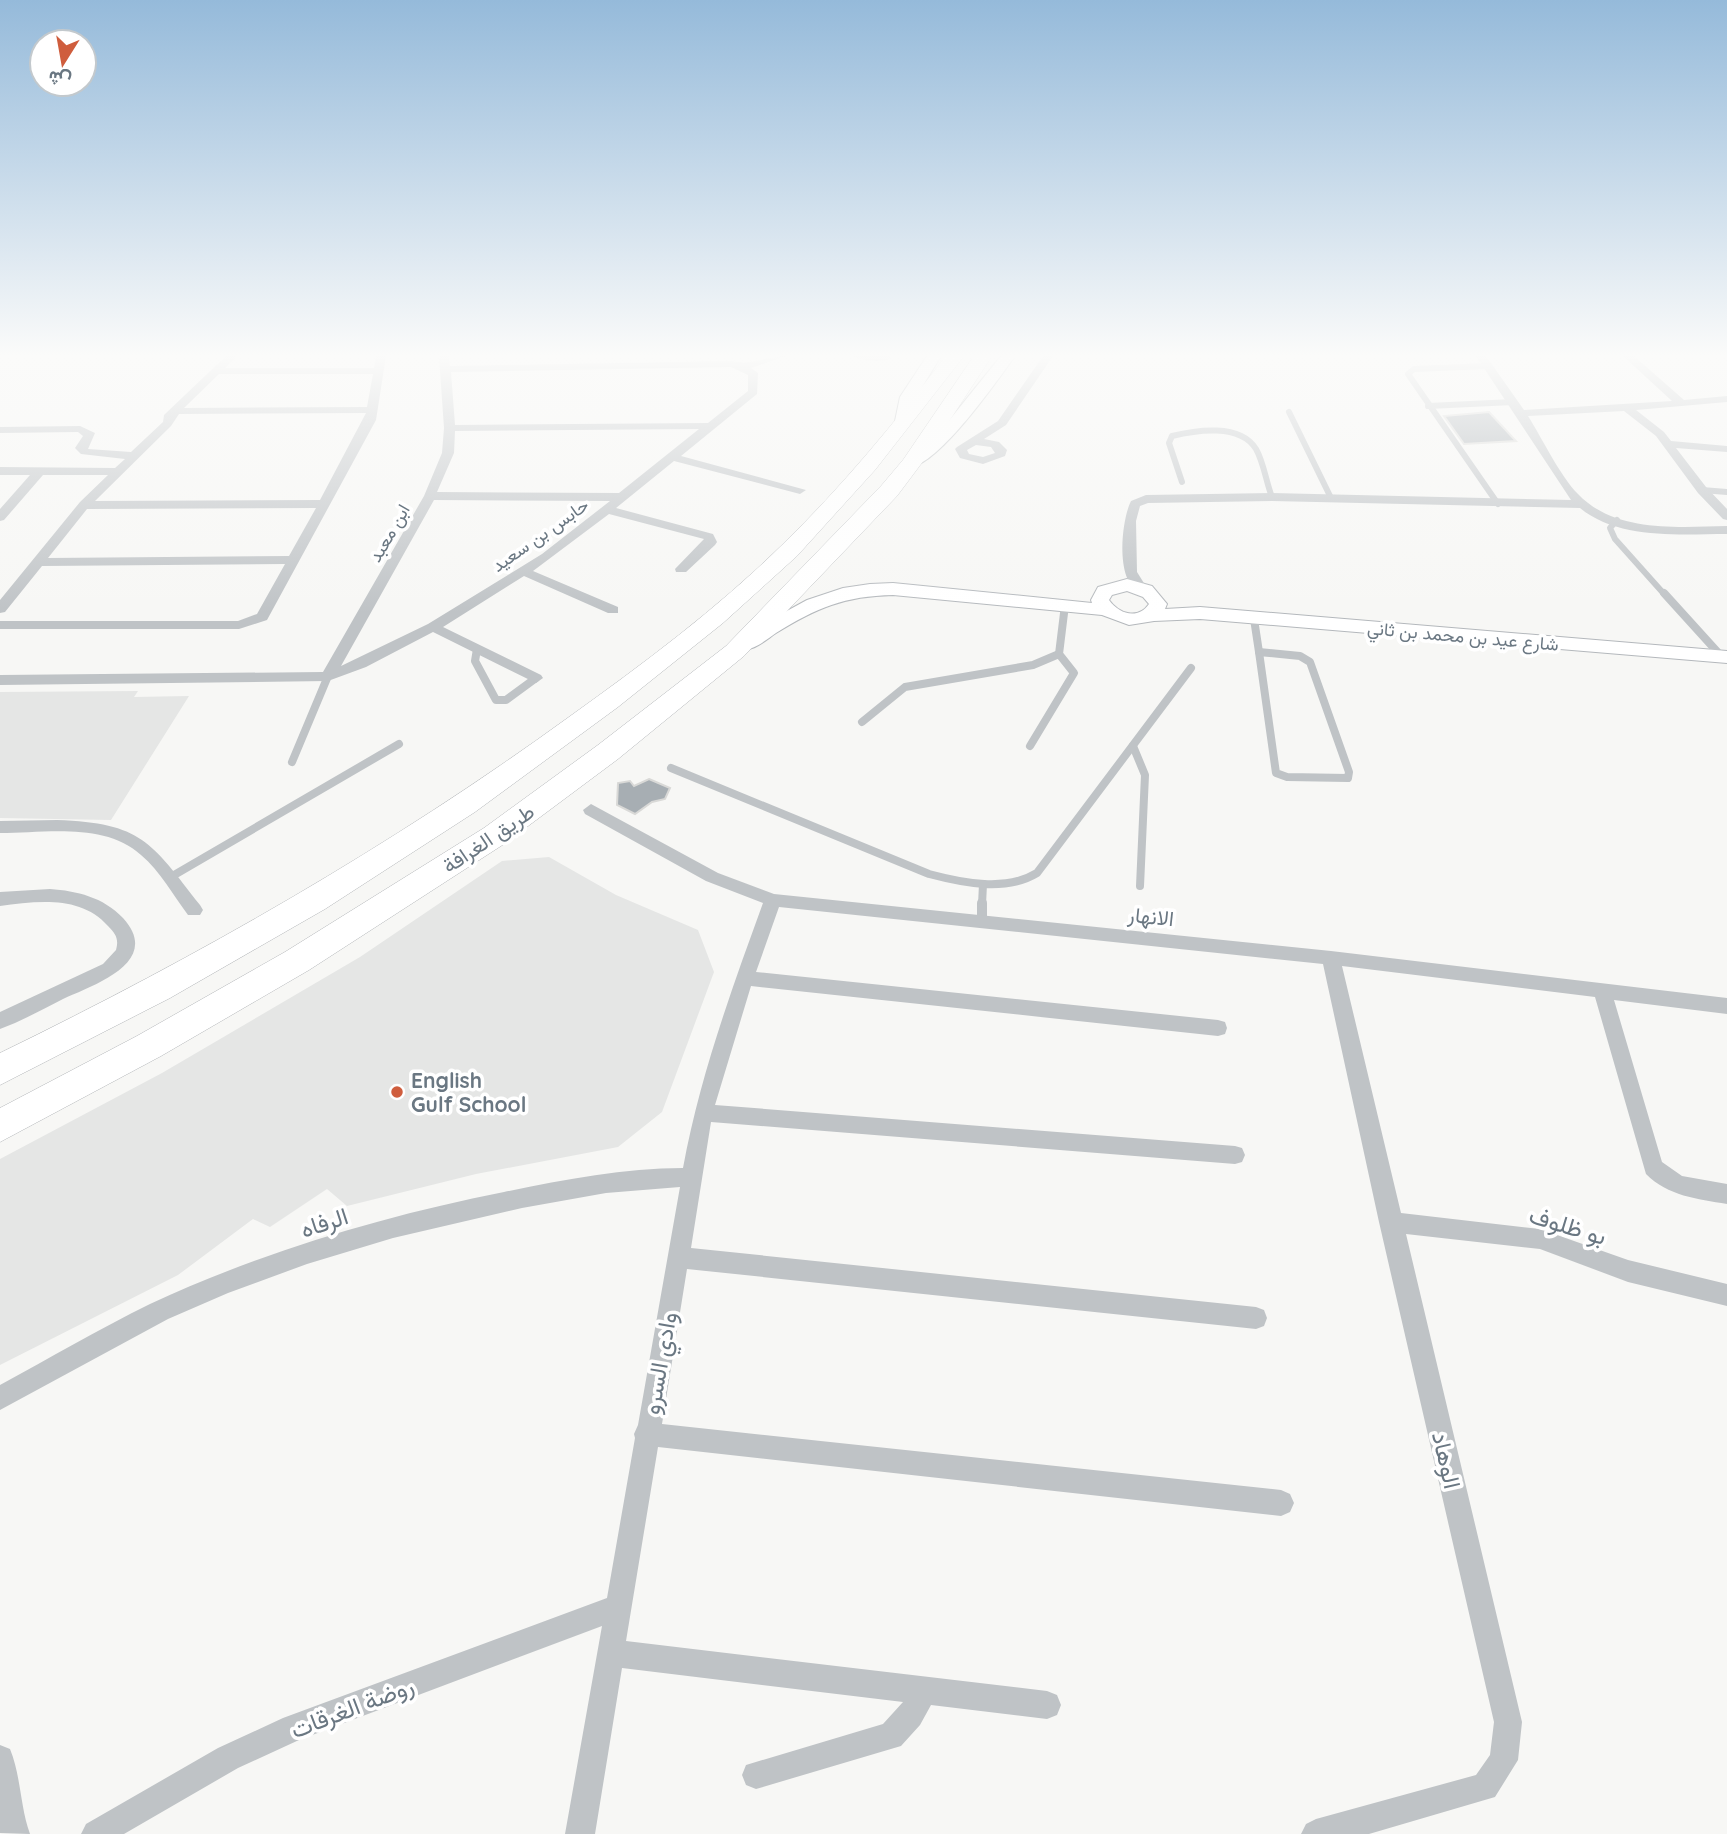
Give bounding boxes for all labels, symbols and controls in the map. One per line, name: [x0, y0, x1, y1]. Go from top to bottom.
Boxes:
north arrow: [28, 28, 98, 98]
text: ش: [46, 66, 73, 94]
street label: حابس بن سعيد: [487, 493, 593, 577]
street label: ابن معبد: [363, 500, 415, 566]
street label: شارع عيد بن محمد بن ثاني: [1366, 616, 1560, 660]
street label: طريق الغرافة: [437, 798, 539, 879]
street label: الانهار: [1126, 901, 1175, 932]
place label: English Gulf School: [411, 1067, 526, 1117]
marker: English Gulf School: [389, 1084, 405, 1100]
street label: بو ظلوف: [1526, 1199, 1610, 1252]
street label: الرفاه: [296, 1200, 352, 1245]
street label: وادي السرو: [635, 1309, 688, 1417]
street label: الوهاد: [1425, 1429, 1468, 1492]
street label: روضة الغرقات: [286, 1670, 418, 1745]

